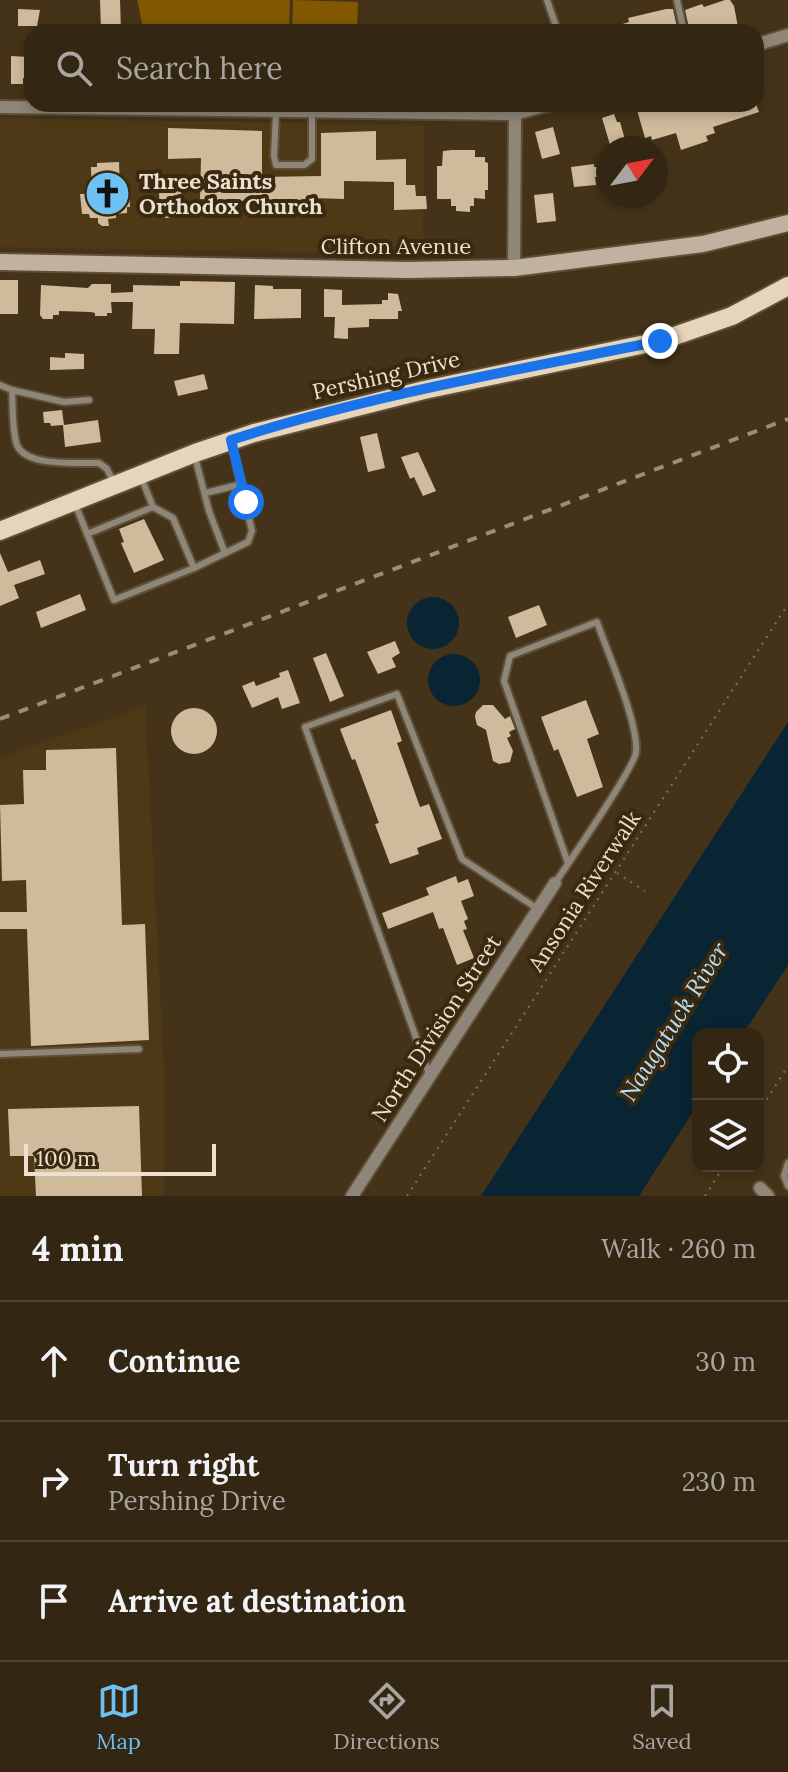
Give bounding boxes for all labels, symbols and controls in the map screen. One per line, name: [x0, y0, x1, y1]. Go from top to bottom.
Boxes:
search box: [24, 24, 764, 112]
icon: search: [52, 46, 96, 90]
text: Search here: [116, 49, 283, 87]
north arrow: [596, 136, 668, 208]
place label: Three Saints Orthodox Church: [139, 167, 323, 220]
church icon: Three Saints Orthodox Church: [84, 170, 132, 218]
street label: Clifton Avenue: [321, 232, 471, 260]
route end: [642, 323, 678, 359]
street label: Pershing Drive: [310, 344, 463, 406]
route start: [228, 484, 264, 520]
street label: Ansonia Riverwalk: [521, 805, 646, 977]
street label: North Division Street: [365, 929, 507, 1127]
water label: Naugatuck River: [612, 936, 735, 1107]
map controls: [692, 1028, 764, 1172]
button: locate: [692, 1028, 764, 1100]
button: layers: [692, 1100, 764, 1172]
scale bar: [24, 1140, 216, 1176]
text: 100 m: [36, 1144, 97, 1172]
text: 4 min: [32, 1227, 124, 1270]
text: Walk · 260 m: [601, 1232, 756, 1265]
icon: ahead: [32, 1339, 76, 1383]
text: Continue: [108, 1342, 240, 1380]
text: 30 m: [695, 1345, 756, 1378]
text: Turn right: [108, 1446, 259, 1484]
icon: right: [32, 1459, 76, 1503]
text: 230 m: [682, 1465, 756, 1498]
text: Pershing Drive: [108, 1484, 286, 1517]
icon: arrive: [32, 1579, 76, 1623]
text: Arrive at destination: [108, 1582, 406, 1620]
tab: Map: [96, 1679, 141, 1755]
tab: Directions: [333, 1679, 440, 1755]
tab: Saved: [632, 1679, 692, 1755]

